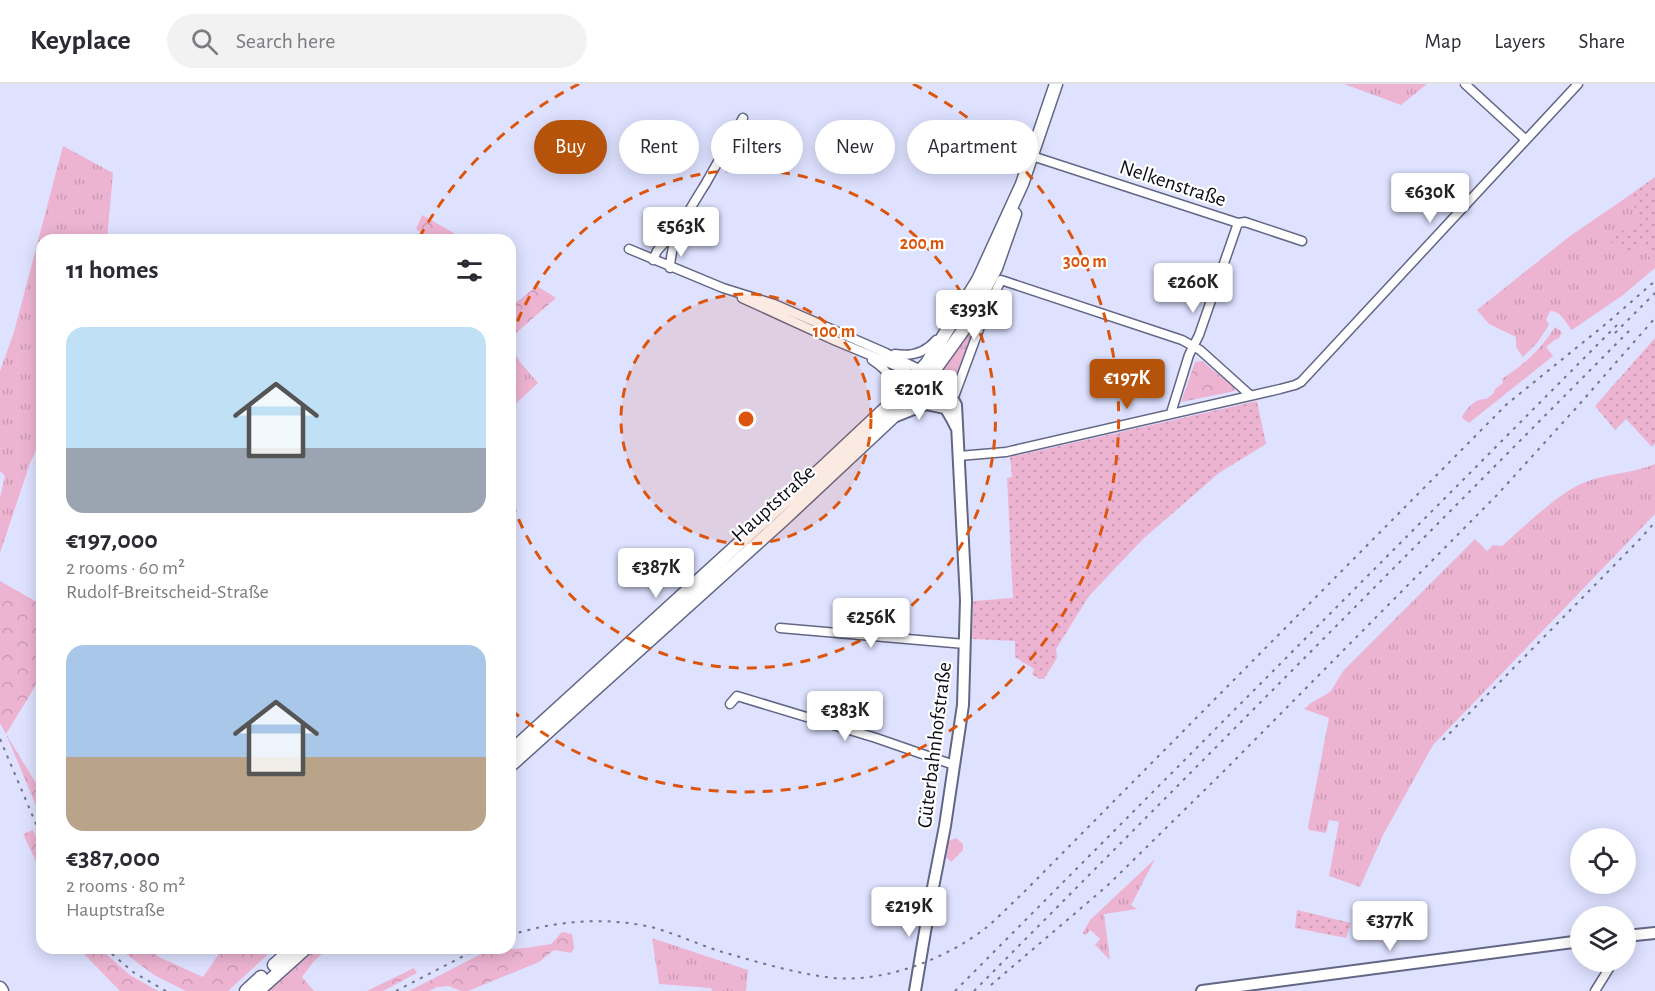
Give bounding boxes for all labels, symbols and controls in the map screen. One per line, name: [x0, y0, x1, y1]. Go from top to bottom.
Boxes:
search box: [167, 14, 587, 68]
icon: search: [188, 25, 221, 58]
text: Keyplace: [30, 27, 131, 55]
text: Search here: [236, 30, 335, 52]
text: Map: [1425, 31, 1461, 52]
text: Layers: [1494, 31, 1545, 52]
text: Share: [1578, 31, 1625, 52]
chip: Buy: [534, 120, 607, 174]
chip: Rent: [619, 120, 699, 174]
chip: Filters: [711, 120, 803, 174]
chip: New: [815, 120, 895, 174]
chip: Apartment: [907, 120, 1038, 174]
street label: Nelkenstraße: [1117, 156, 1229, 211]
pin: €630K: [1388, 173, 1472, 224]
text: €630K: [1405, 182, 1455, 202]
pin: €563K: [639, 207, 723, 258]
text: €563K: [657, 216, 705, 236]
text: 200 m: [900, 235, 944, 253]
text: 300 m: [1063, 253, 1107, 271]
icon: filters: [453, 254, 486, 287]
text: 11 homes: [66, 257, 158, 283]
pin: €260K: [1151, 263, 1235, 314]
text: €260K: [1168, 272, 1218, 292]
pin: €393K: [932, 290, 1016, 341]
text: €393K: [950, 299, 998, 319]
text: 100 m: [813, 323, 855, 341]
pin: €197K: [1085, 359, 1169, 410]
icon: home: [222, 366, 330, 474]
text: €197K: [1104, 368, 1150, 388]
pin: €201K: [877, 370, 961, 421]
text: €201K: [895, 379, 943, 399]
centre of rings: [736, 409, 756, 429]
street label: Hauptstraße: [728, 461, 819, 546]
text: €197,000: [66, 527, 158, 553]
pin: €387K: [614, 548, 698, 599]
text: €387K: [632, 557, 680, 577]
text: 2 rooms · 60 m²: [66, 558, 185, 578]
text: Rudolf-Breitscheid-Straße: [66, 582, 269, 602]
pin: €256K: [829, 598, 913, 649]
text: €256K: [847, 607, 895, 627]
street label: Güterbahnhofstraße: [914, 661, 955, 829]
icon: home: [222, 684, 330, 792]
pin: €383K: [803, 691, 887, 742]
text: €383K: [821, 700, 869, 720]
map controls: [1570, 828, 1636, 972]
button: locate: [1570, 828, 1636, 894]
text: €387,000: [66, 845, 160, 871]
text: 2 rooms · 80 m²: [66, 876, 185, 896]
pin: €219K: [867, 887, 951, 938]
text: €219K: [885, 896, 933, 916]
text: Hauptstraße: [66, 900, 165, 920]
pin: €377K: [1348, 901, 1432, 952]
button: layers: [1570, 906, 1636, 972]
text: €377K: [1367, 910, 1413, 930]

